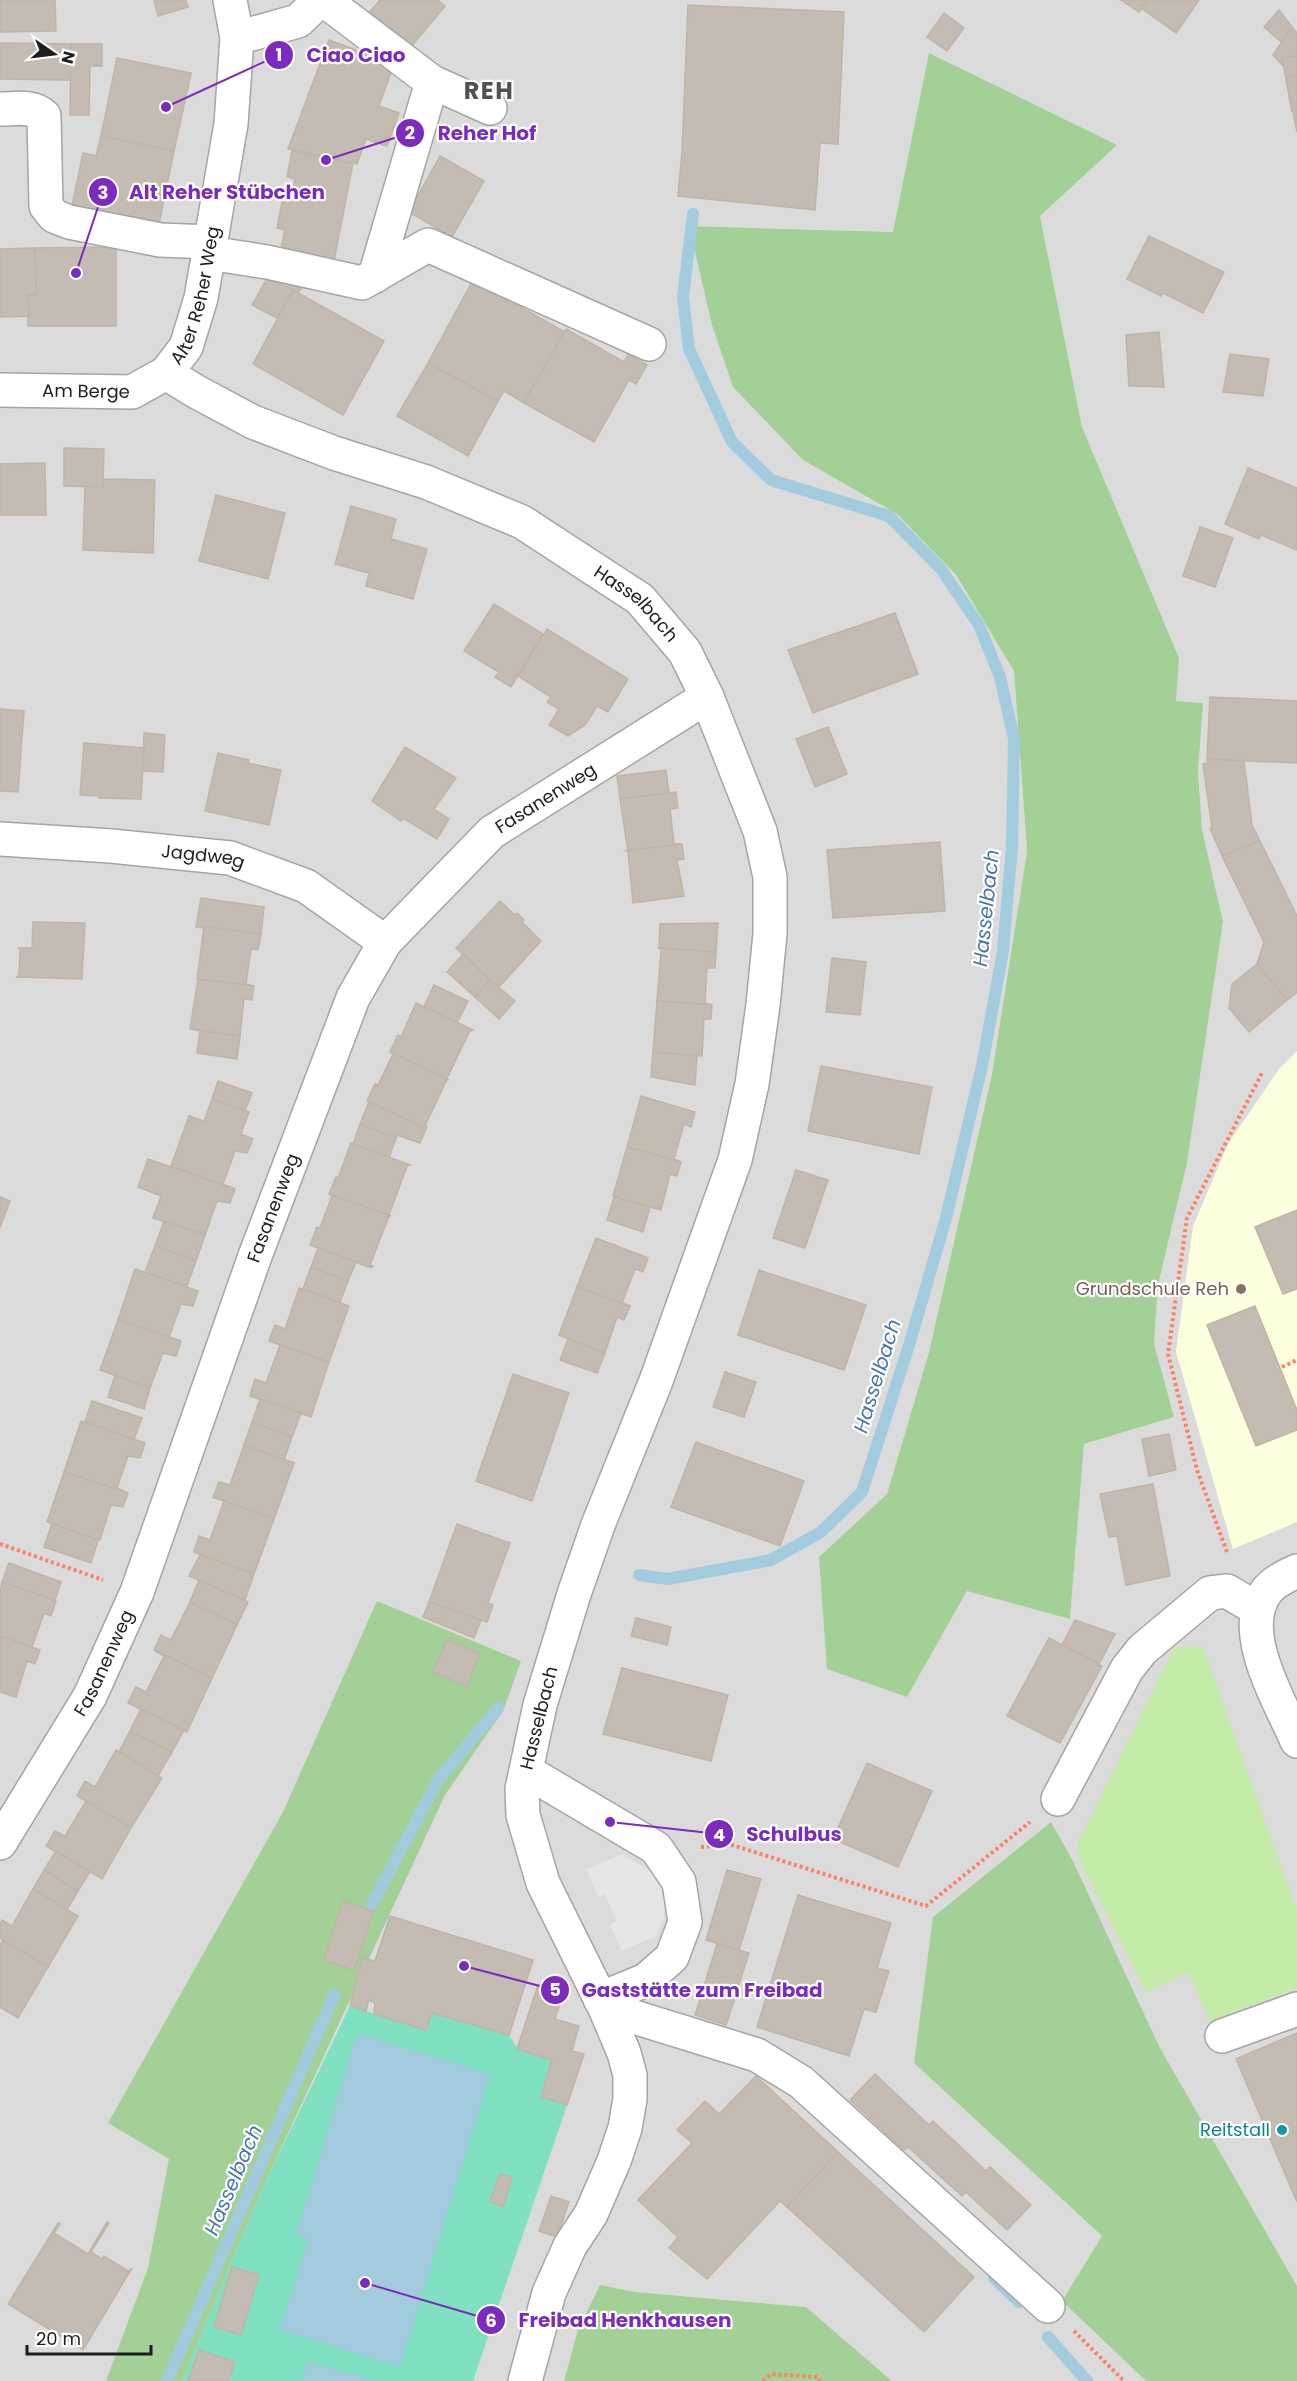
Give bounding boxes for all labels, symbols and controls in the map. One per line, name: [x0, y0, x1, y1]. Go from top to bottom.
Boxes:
north arrow: [24, 24, 84, 84]
callout: Ciao Ciao: [264, 36, 418, 74]
text: Ciao Ciao: [306, 41, 406, 69]
text: 1: [276, 42, 282, 67]
text: N: [55, 49, 81, 66]
district label: REH: [464, 74, 514, 107]
callout: Reher Hof: [395, 114, 548, 152]
text: Reher Hof: [438, 119, 536, 147]
text: 2: [405, 120, 415, 145]
callout: Alt Reher Stübchen: [88, 173, 337, 211]
text: Alt Reher Stübchen: [129, 178, 325, 206]
text: 3: [98, 180, 108, 205]
street label: Alter Reher Weg: [164, 224, 225, 370]
street label: Am Berge: [42, 378, 130, 404]
street label: Hasselbach: [589, 559, 684, 647]
street label: Fasanenweg: [490, 757, 601, 839]
street label: Jagdweg: [160, 838, 249, 875]
water label: Hasselbach: [966, 848, 1006, 968]
street label: Fasanenweg: [241, 1150, 305, 1266]
place label: Grundschule Reh: [1076, 1276, 1229, 1301]
marker: Grundschule Reh: [1234, 1282, 1248, 1296]
water label: Hasselbach: [846, 1316, 908, 1436]
street label: Fasanenweg: [67, 1606, 139, 1721]
street label: Hasselbach: [514, 1664, 563, 1772]
callout: Schulbus: [704, 1815, 853, 1853]
text: Schulbus: [746, 1820, 842, 1848]
text: 4: [713, 1822, 725, 1847]
callout: Gaststätte zum Freibad: [540, 1971, 835, 2009]
text: Gaststätte zum Freibad: [581, 1976, 823, 2004]
text: 5: [549, 1977, 561, 2002]
place label: Reitstall: [1200, 2117, 1270, 2142]
water label: Hasselbach: [197, 2120, 269, 2240]
marker: Reitstall: [1275, 2123, 1289, 2137]
callout: Freibad Henkhausen: [476, 2301, 743, 2339]
text: Freibad Henkhausen: [519, 2306, 731, 2334]
text: 6: [485, 2308, 497, 2333]
scale bar: [27, 2318, 152, 2356]
text: 20 m: [36, 2326, 81, 2351]

